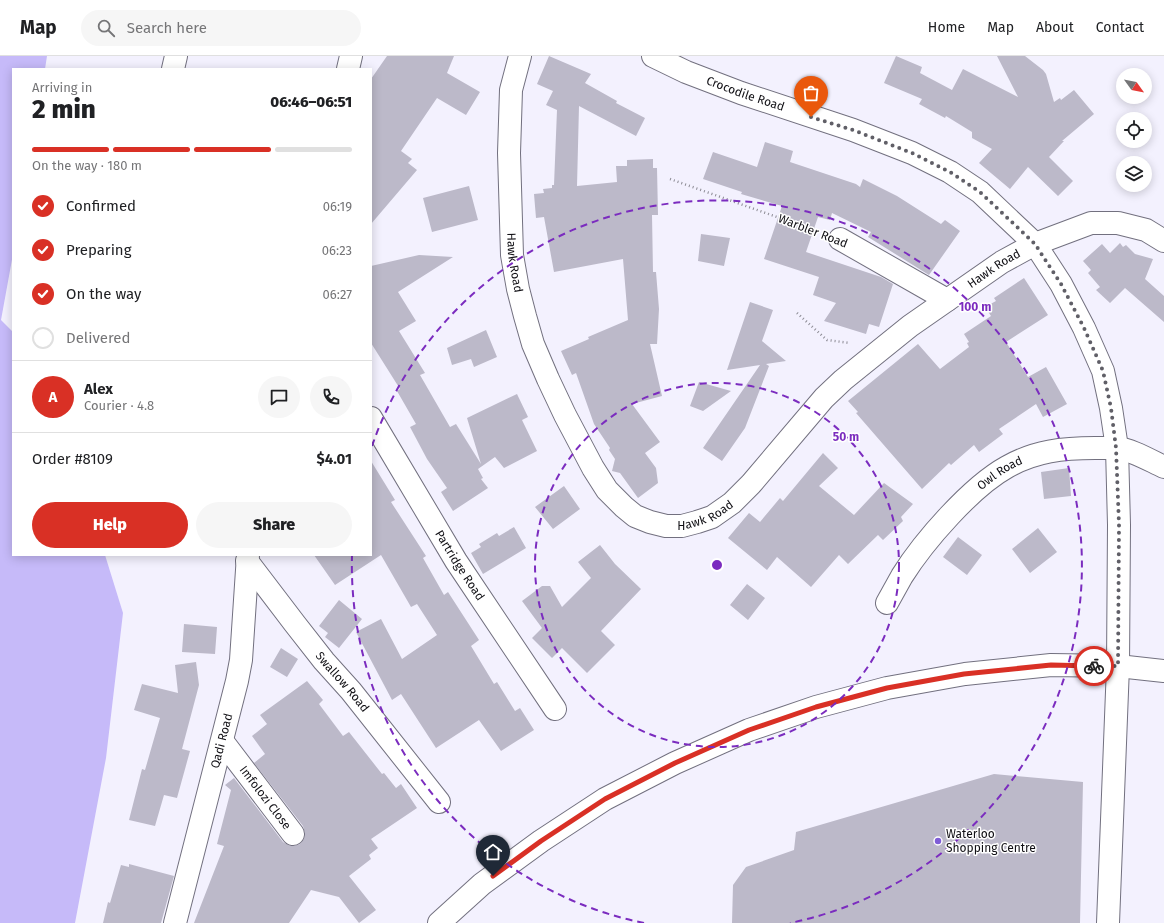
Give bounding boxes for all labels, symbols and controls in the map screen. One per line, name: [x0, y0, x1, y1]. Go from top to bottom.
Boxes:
search box: [81, 10, 361, 46]
text: Map: [20, 16, 57, 39]
icon: search: [95, 17, 117, 39]
text: Search here: [127, 19, 207, 37]
text: Home: [928, 19, 965, 36]
text: Map: [987, 19, 1014, 36]
text: About: [1036, 19, 1074, 36]
text: Contact: [1096, 19, 1144, 36]
north arrow: [1116, 68, 1152, 104]
map controls: [1116, 68, 1152, 192]
street label: Crocodile Road: [704, 73, 786, 114]
pin: [794, 76, 828, 117]
text: Arriving in: [32, 80, 92, 95]
icon: bag: [800, 82, 822, 104]
text: 06:46–06:51: [270, 93, 352, 111]
text: 2 min: [32, 94, 96, 125]
button: locate: [1116, 112, 1152, 148]
button: layers: [1116, 156, 1152, 192]
text: On the way · 180 m: [32, 158, 142, 173]
icon: check: [32, 195, 54, 217]
text: Confirmed: [66, 197, 136, 215]
text: 06:19: [323, 199, 352, 214]
street label: Warbler Road: [776, 211, 850, 251]
street label: Hawk Road: [504, 232, 525, 294]
icon: check: [32, 239, 54, 261]
text: Preparing: [66, 241, 131, 259]
text: 06:23: [322, 243, 352, 258]
street label: Hawk Road: [965, 246, 1023, 291]
icon: check: [32, 283, 54, 305]
text: On the way: [66, 285, 141, 303]
text: 06:27: [323, 287, 352, 302]
text: 100 m: [959, 300, 991, 314]
text: Delivered: [66, 329, 130, 347]
button: chat: [258, 376, 300, 418]
button: phone: [310, 376, 352, 418]
text: Alex: [84, 380, 113, 398]
text: A: [49, 388, 57, 406]
text: Courier · 4.8: [84, 398, 154, 413]
text: 50 m: [833, 430, 859, 444]
text: Order #8109: [32, 450, 113, 468]
text: $4.01: [316, 450, 352, 468]
street label: Owl Road: [974, 453, 1024, 493]
street label: Hawk Road: [677, 497, 736, 533]
button: Help: [32, 502, 188, 548]
button: Share: [196, 502, 352, 548]
street label: Partridge Road: [432, 528, 487, 603]
centre of rings: [710, 558, 724, 572]
courier: [1074, 646, 1114, 686]
street label: Swallow Road: [313, 649, 372, 715]
icon: bike: [1083, 655, 1105, 677]
street label: Qadi Road: [208, 712, 235, 770]
street label: Imfolozi Close: [237, 763, 294, 832]
place label: Waterloo Shopping Centre: [946, 827, 1036, 855]
pin: [476, 835, 510, 876]
marker: Waterloo Shopping Centre: [933, 836, 943, 846]
icon: home: [482, 841, 504, 863]

